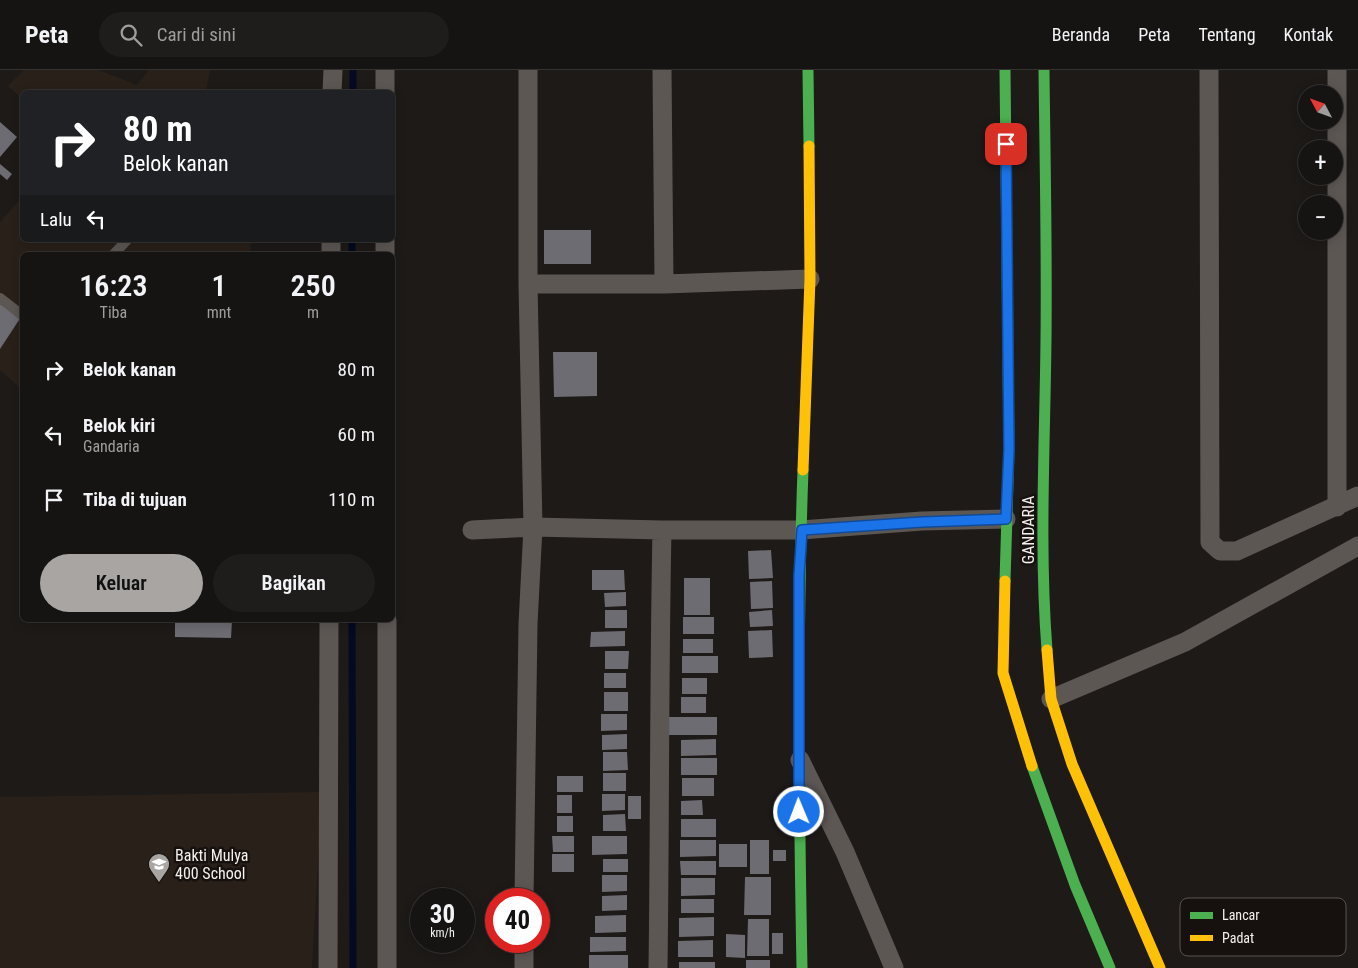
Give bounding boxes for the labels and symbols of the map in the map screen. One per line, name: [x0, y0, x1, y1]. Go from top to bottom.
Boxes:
north arrow: [1298, 85, 1342, 130]
pin: [985, 123, 1027, 165]
street label: GANDARIA: [1019, 496, 1038, 564]
position arrow: [772, 785, 824, 837]
place label: Bakti Mulya 400 School: [175, 846, 248, 883]
school or university icon: Bakti Mulya 400 School: [147, 852, 171, 883]
speed limit sign: 40: [485, 888, 550, 953]
legend: [1180, 898, 1346, 956]
text: Lancar: [1222, 907, 1260, 923]
text: Padat: [1222, 930, 1254, 946]

